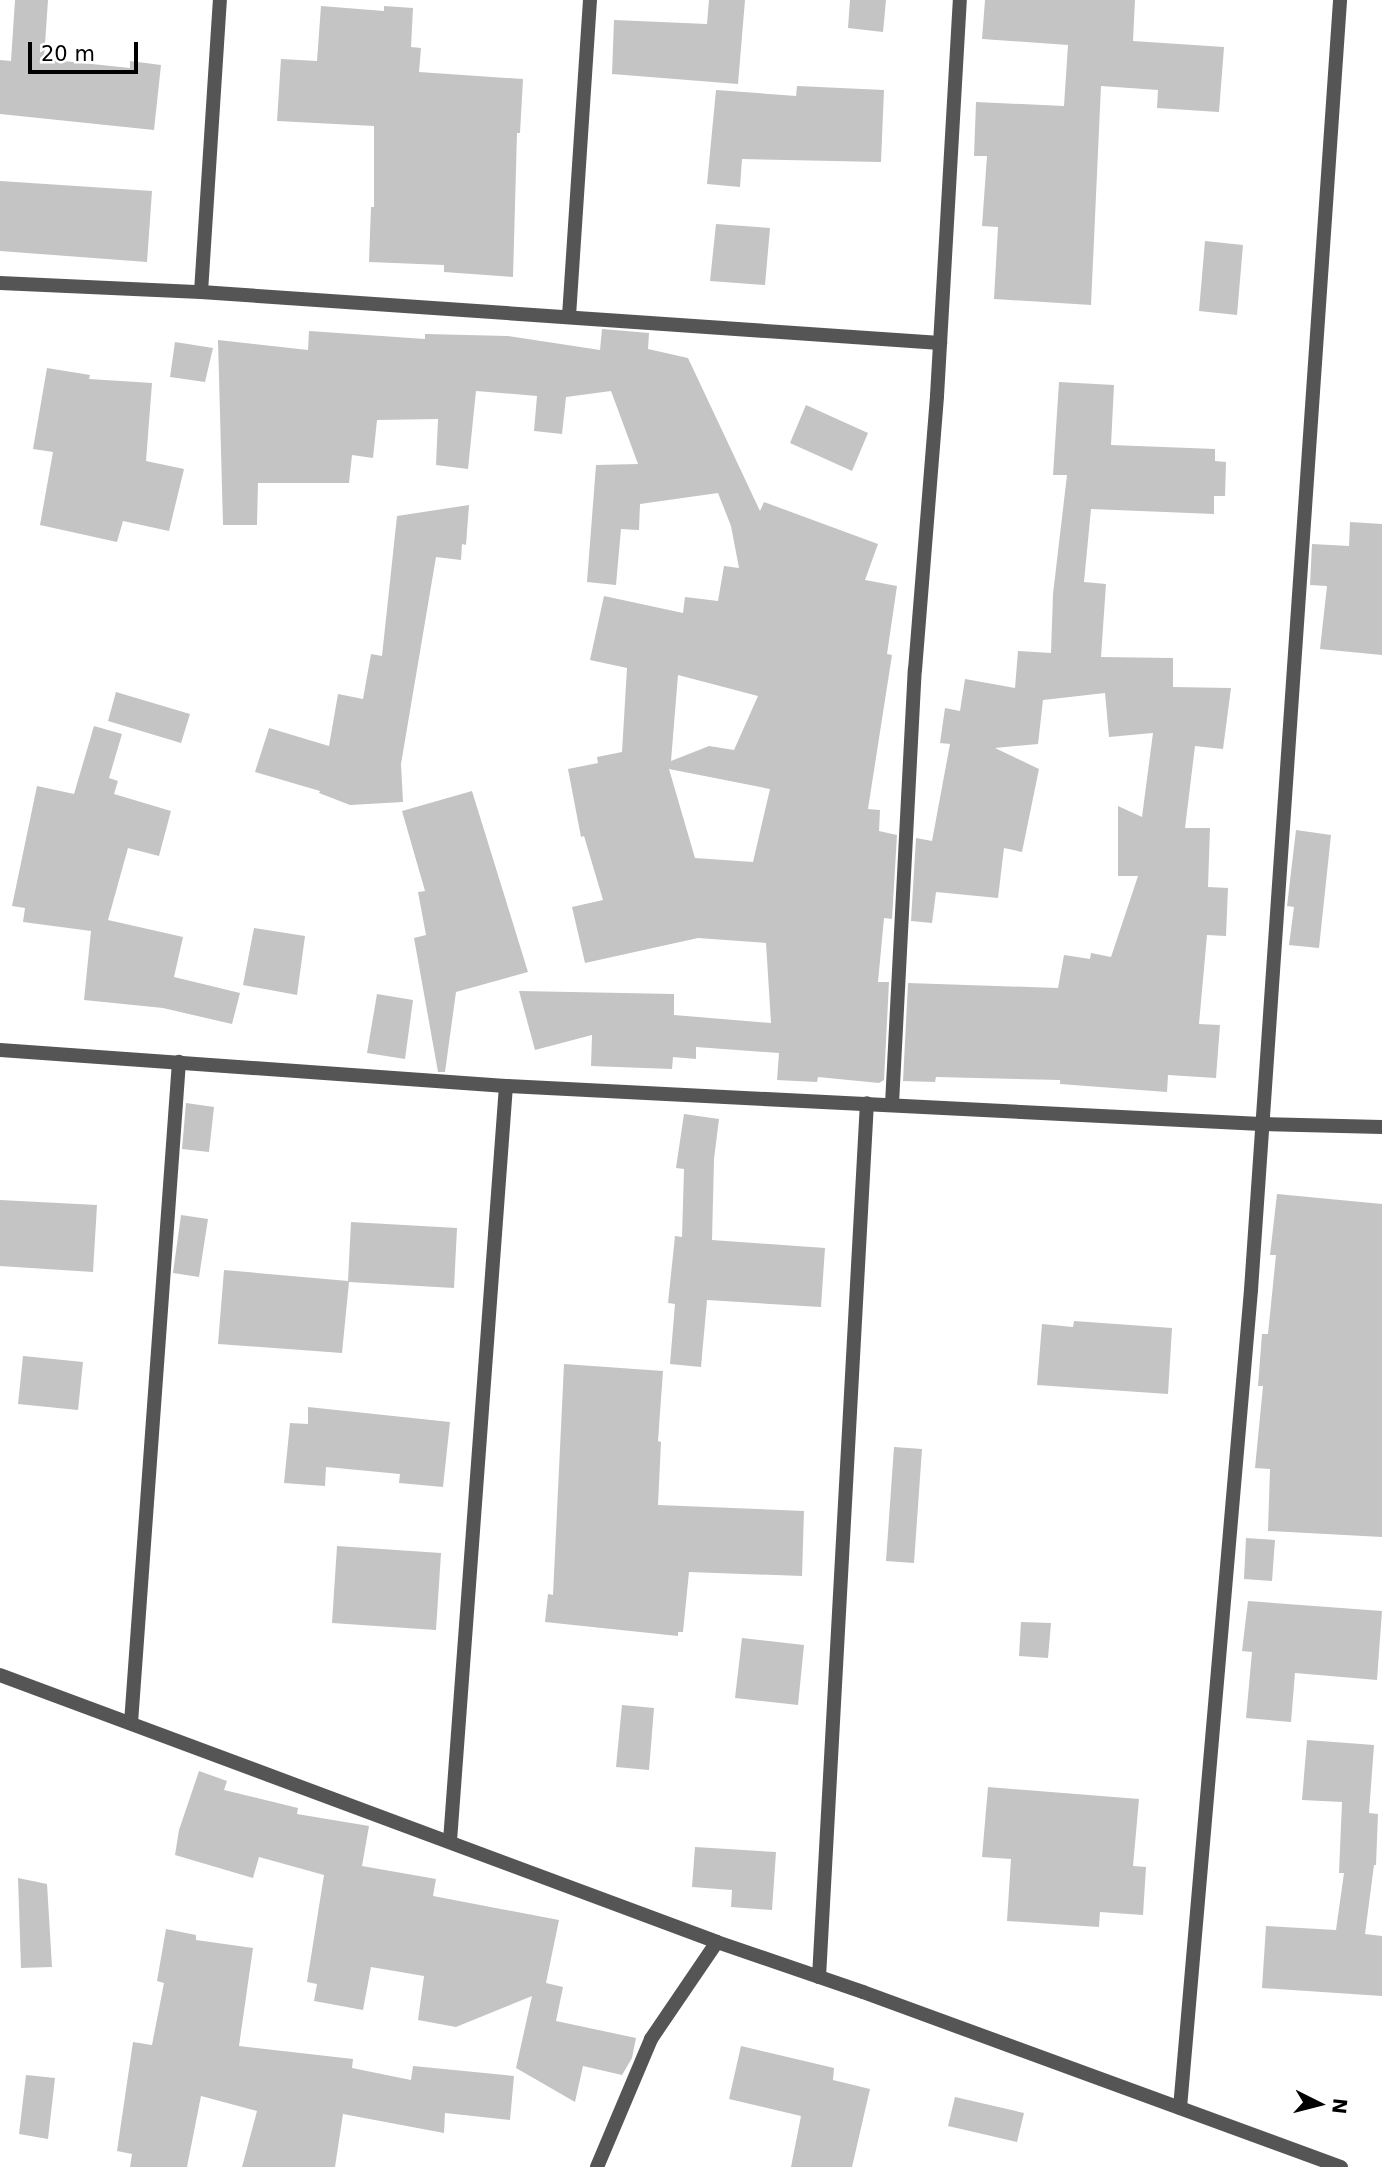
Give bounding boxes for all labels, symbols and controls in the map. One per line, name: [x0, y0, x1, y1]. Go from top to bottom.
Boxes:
scale bar: [32, 28, 142, 72]
text: 20 m: [41, 42, 95, 66]
north arrow: [1284, 2069, 1354, 2139]
text: N: [1328, 2097, 1352, 2115]

